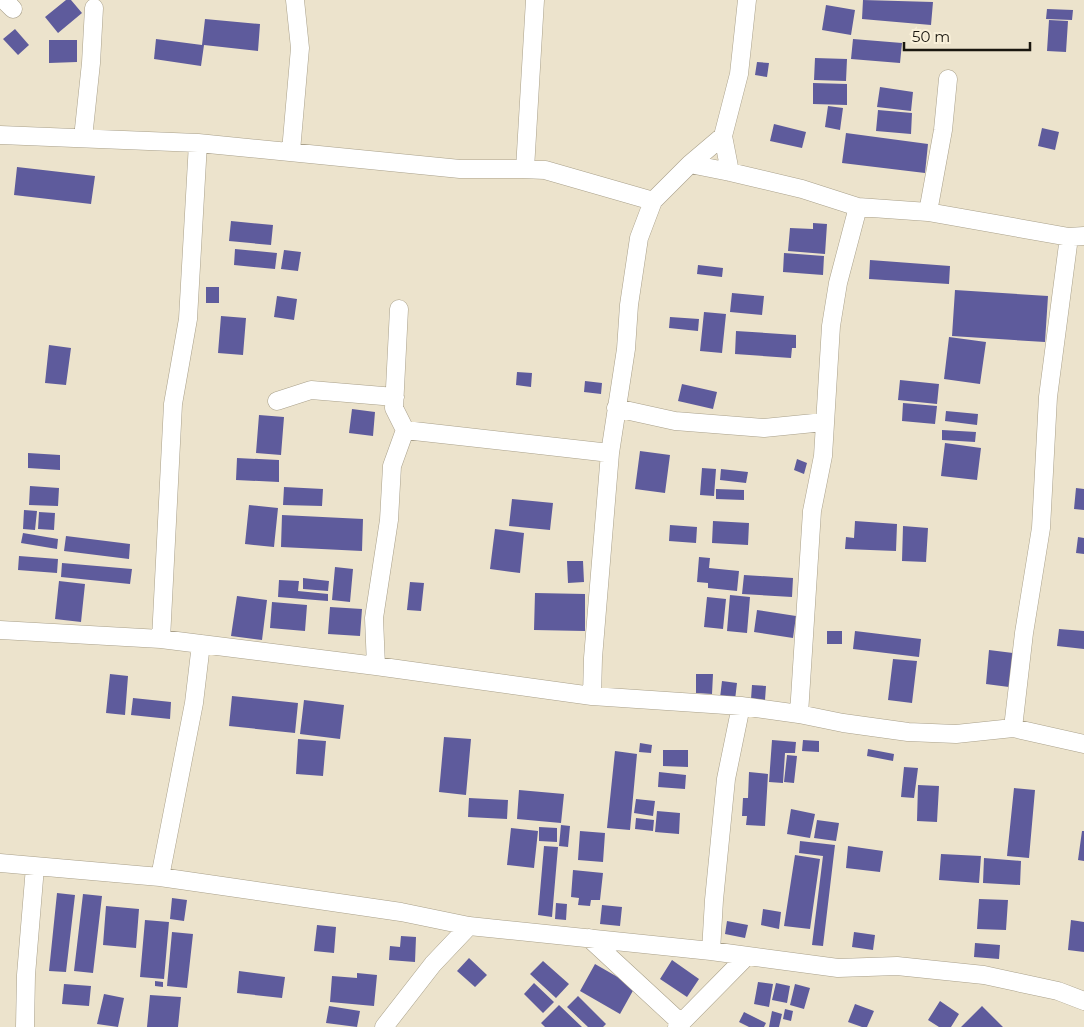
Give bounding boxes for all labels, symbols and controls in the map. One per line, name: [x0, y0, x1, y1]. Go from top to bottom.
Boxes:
scale bar: [904, 20, 1030, 52]
text: 50 m: [912, 27, 950, 46]

